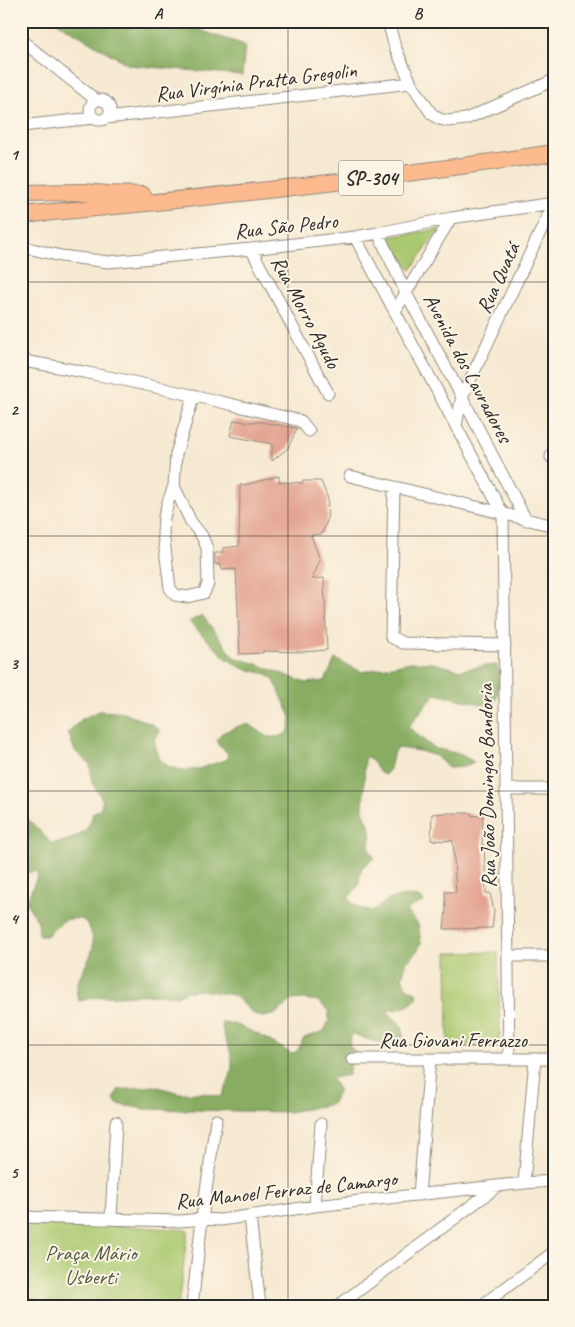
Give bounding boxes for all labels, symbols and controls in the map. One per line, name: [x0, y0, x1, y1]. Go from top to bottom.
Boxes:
text: A: [154, 4, 164, 24]
text: B: [414, 4, 424, 24]
street label: Rua Virgínia Pratta Gregolin: [154, 57, 359, 107]
text: 1: [10, 145, 19, 165]
road number: SP-304: [338, 160, 404, 196]
street label: Rua São Pedro: [233, 207, 340, 244]
street label: Rua Quatá: [470, 237, 526, 318]
street label: Rua Morro Agudo: [266, 251, 347, 374]
street label: Avenida dos Lavradores: [418, 289, 519, 449]
text: 2: [10, 400, 19, 420]
text: 3: [10, 654, 19, 674]
street label: Rua João Domingos Bandoria: [472, 682, 502, 888]
text: 4: [10, 909, 19, 929]
street label: Rua Giovani Ferrazzo: [379, 1027, 529, 1053]
text: 5: [11, 1163, 20, 1183]
street label: Rua Manoel Ferraz de Camargo: [174, 1165, 400, 1215]
park label: Praça Mário Usberti: [45, 1240, 139, 1290]

